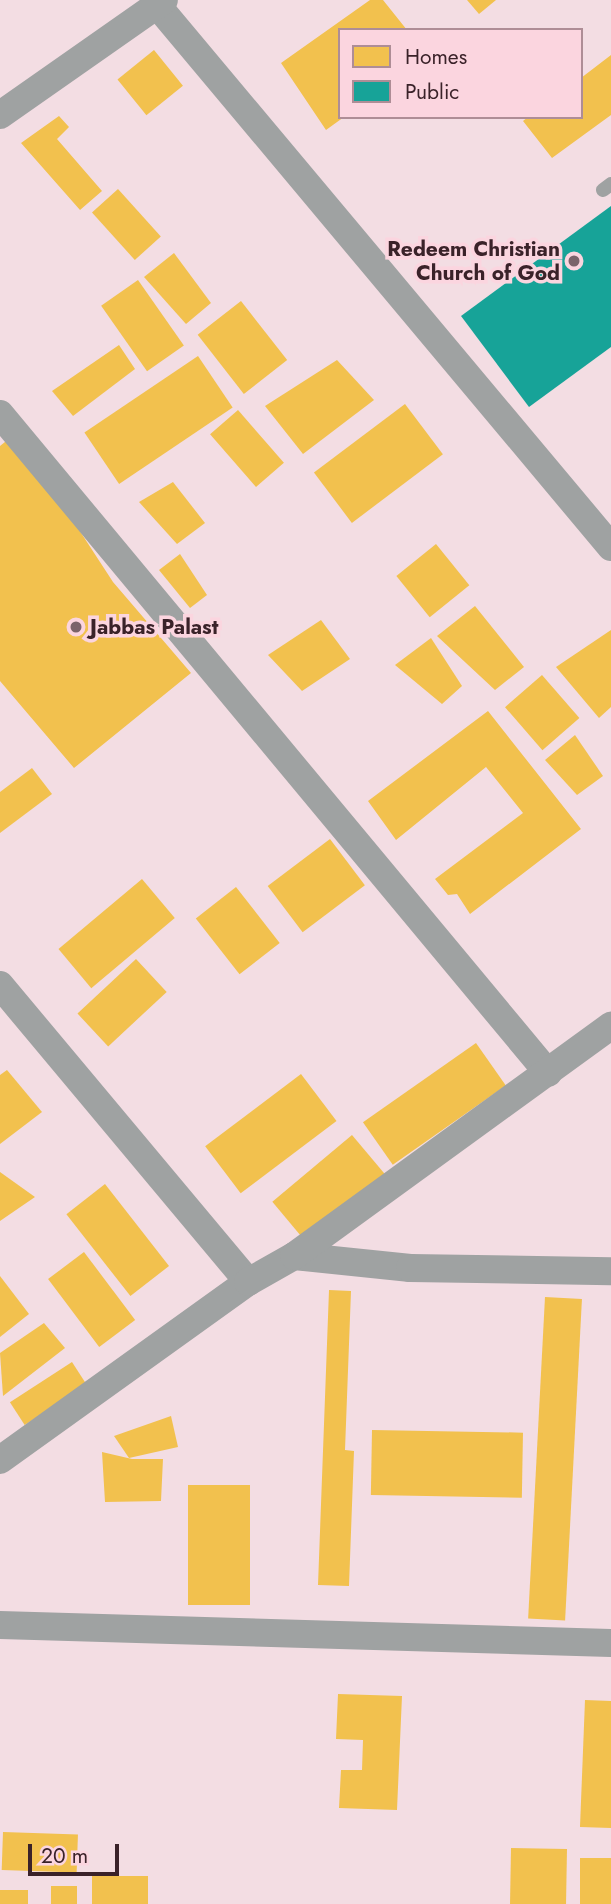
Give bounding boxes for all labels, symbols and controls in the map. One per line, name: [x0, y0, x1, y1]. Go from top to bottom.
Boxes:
legend: [338, 28, 583, 119]
text: Homes: [405, 42, 467, 72]
text: Public: [405, 77, 459, 107]
place label: Redeem Christian Church of God: [387, 236, 560, 286]
marker: Redeem Christian Church of God: [566, 253, 582, 269]
place label: Jabbas Palast: [90, 614, 218, 640]
marker: Jabbas Palast: [68, 619, 84, 635]
scale bar: [32, 1830, 122, 1874]
text: 20 m: [41, 1841, 88, 1871]

